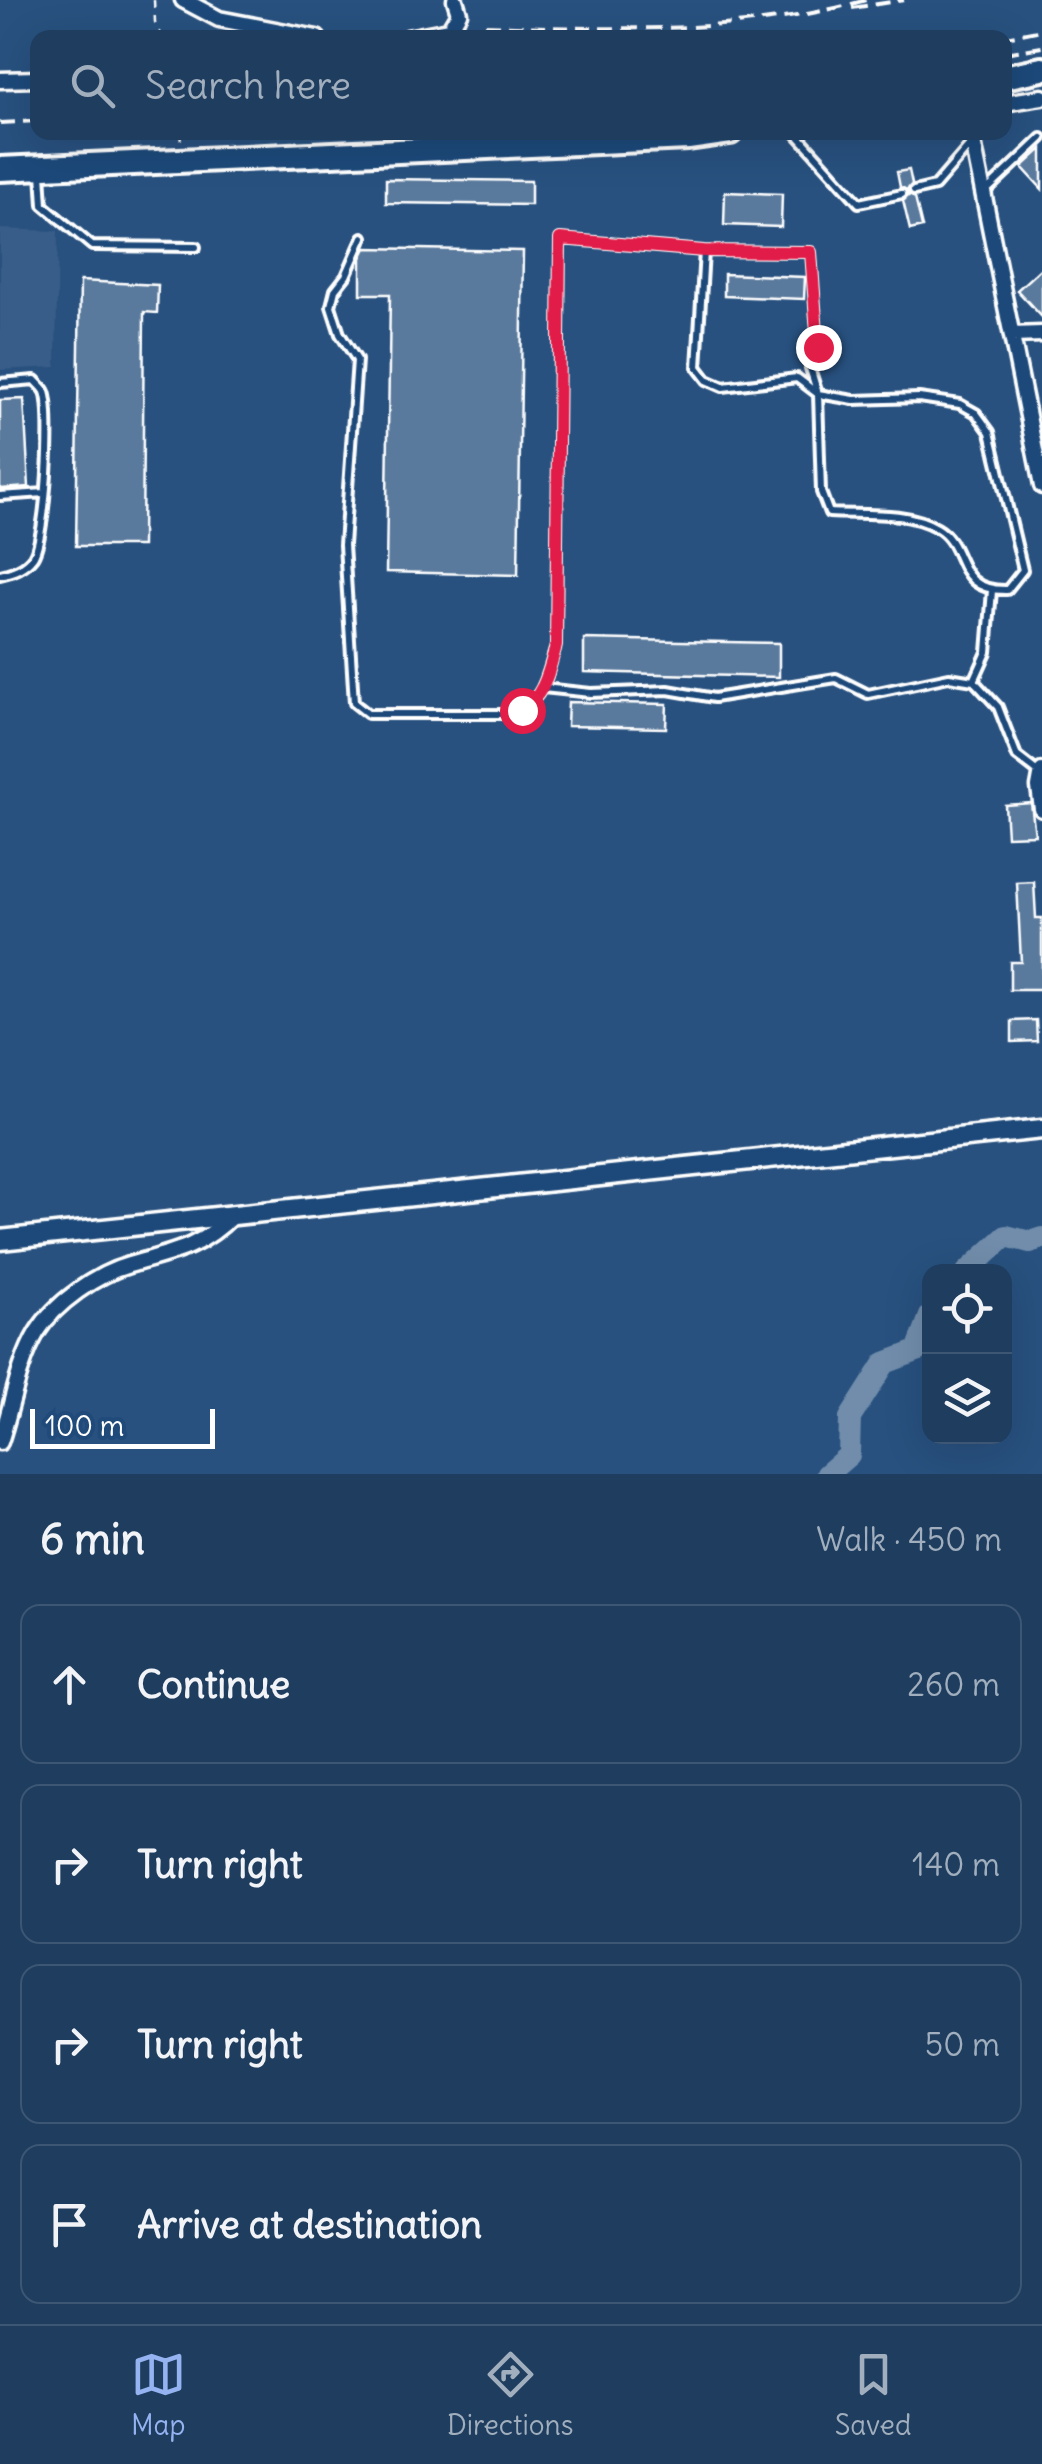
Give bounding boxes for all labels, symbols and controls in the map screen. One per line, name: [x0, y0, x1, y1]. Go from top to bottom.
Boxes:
search box: [30, 30, 1012, 140]
icon: search: [65, 58, 120, 113]
text: Search here: [145, 62, 351, 109]
route end: [796, 325, 842, 371]
route start: [500, 688, 546, 734]
map controls: [922, 1264, 1012, 1444]
button: locate: [922, 1264, 1012, 1354]
button: layers: [922, 1354, 1012, 1444]
scale bar: [30, 1404, 215, 1448]
text: 100 m: [45, 1408, 124, 1444]
text: 6 min: [40, 1513, 145, 1565]
text: Walk · 450 m: [816, 1519, 1002, 1560]
icon: ahead: [42, 1657, 97, 1712]
text: Continue: [137, 1661, 290, 1708]
text: 260 m: [907, 1664, 1000, 1705]
icon: right: [42, 1837, 97, 1892]
text: Turn right: [137, 1841, 303, 1888]
text: 140 m: [912, 1844, 1000, 1885]
icon: right: [42, 2017, 97, 2072]
text: Turn right: [137, 2021, 303, 2068]
text: 50 m: [925, 2024, 1000, 2065]
icon: arrive: [42, 2197, 97, 2252]
text: Arrive at destination: [137, 2201, 482, 2248]
tab: Map: [131, 2347, 186, 2443]
tab: Directions: [447, 2347, 573, 2443]
tab: Saved: [835, 2347, 911, 2443]

